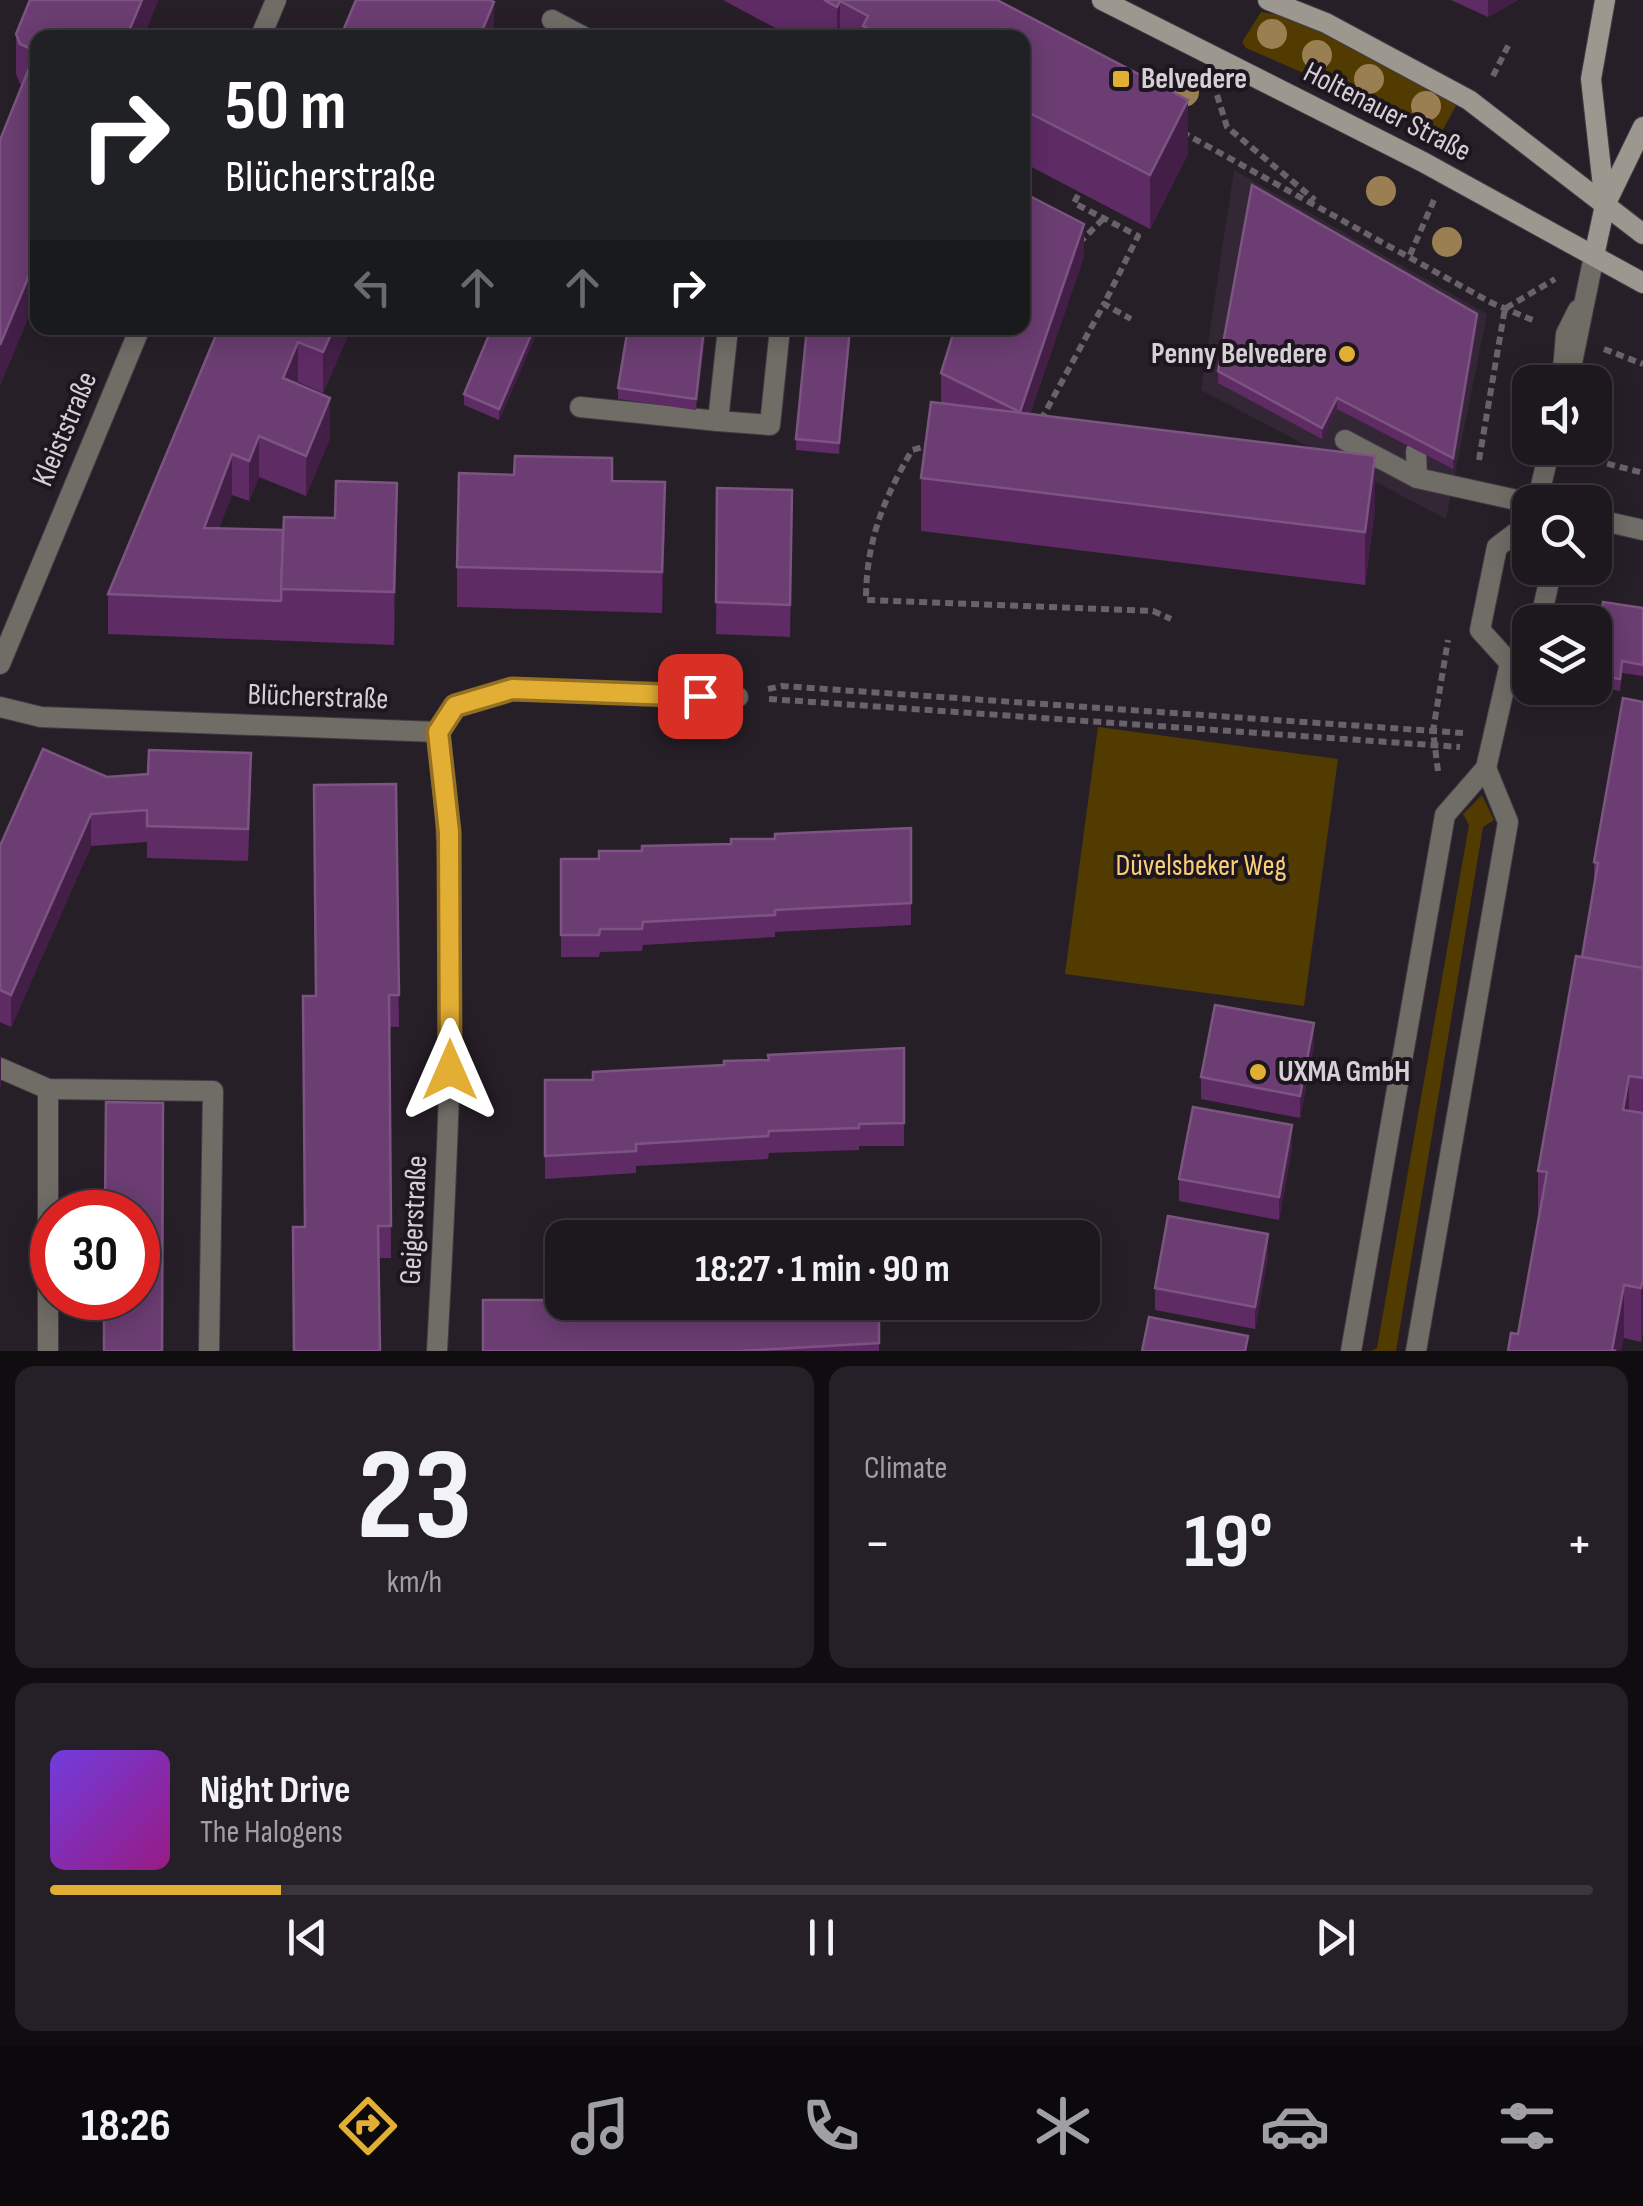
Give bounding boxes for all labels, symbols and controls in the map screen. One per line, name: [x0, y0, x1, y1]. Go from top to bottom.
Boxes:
street label: Holtenauer Straße: [1297, 54, 1477, 170]
place label: Belvedere: [1141, 61, 1247, 97]
text: 50 m: [225, 65, 346, 149]
marker: Belvedere: [1110, 68, 1132, 90]
icon: right: [60, 70, 190, 200]
text: Blücherstraße: [225, 150, 436, 205]
icon: left: [345, 260, 400, 315]
icon: ahead: [450, 260, 505, 315]
icon: ahead: [555, 260, 610, 315]
icon: right: [660, 260, 715, 315]
place label: Penny Belvedere: [1151, 336, 1327, 372]
marker: Penny Belvedere: [1336, 343, 1358, 365]
map controls: [1512, 365, 1612, 705]
button: sound: [1512, 365, 1612, 465]
street label: Kleiststraße: [25, 366, 105, 492]
button: search: [1512, 485, 1612, 585]
button: layers: [1512, 605, 1612, 705]
pin: [658, 654, 743, 739]
icon: arrive: [673, 669, 728, 724]
street label: Blücherstraße: [247, 677, 389, 717]
park label: Düvelsbeker Weg: [1115, 848, 1287, 884]
position arrow: [398, 1018, 502, 1122]
place label: UXMA GmbH: [1278, 1054, 1410, 1090]
marker: UXMA GmbH: [1247, 1061, 1269, 1083]
street label: Geigerstraße: [393, 1155, 435, 1285]
speed limit sign: 30: [30, 1190, 160, 1320]
text: 18:27 · 1 min · 90 m: [695, 1247, 950, 1292]
text: 23: [357, 1420, 472, 1576]
text: Climate: [864, 1449, 947, 1488]
text: 19°: [1184, 1498, 1273, 1589]
text: −: [864, 1511, 891, 1578]
text: +: [1566, 1511, 1593, 1578]
text: km/h: [387, 1563, 442, 1602]
text: Night Drive: [200, 1768, 351, 1813]
text: The Halogens: [200, 1813, 343, 1852]
icon: previous: [280, 1910, 335, 1965]
icon: pause: [794, 1910, 849, 1965]
icon: next: [1308, 1910, 1363, 1965]
icon: directions: [333, 2091, 403, 2161]
icon: music: [565, 2091, 635, 2161]
icon: phone: [796, 2091, 866, 2161]
icon: climate: [1028, 2091, 1098, 2161]
icon: car: [1260, 2091, 1330, 2161]
icon: filters: [1492, 2091, 1562, 2161]
text: 18:26: [81, 2099, 171, 2154]

